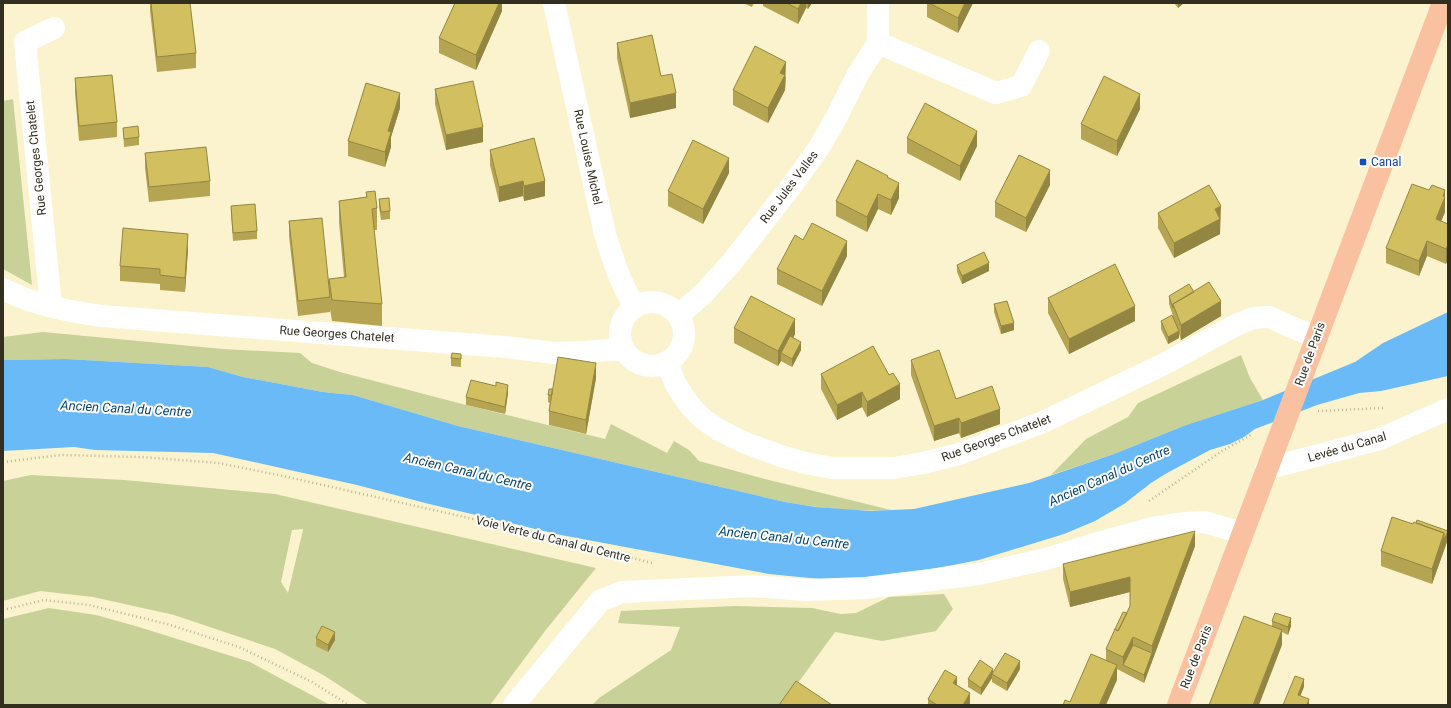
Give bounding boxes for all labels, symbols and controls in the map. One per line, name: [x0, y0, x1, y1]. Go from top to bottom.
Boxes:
street label: Rue Georges Chatelet: [23, 100, 49, 216]
street label: Rue Louise Michel: [571, 108, 605, 206]
street label: Rue Jules Valles: [757, 148, 821, 226]
place label: Canal: [1371, 155, 1401, 169]
marker: Canal: [1358, 157, 1368, 167]
street label: Rue de Paris: [1292, 320, 1328, 388]
street label: Rue Georges Chatelet: [279, 323, 395, 345]
water label: Ancien Canal du Centre: [59, 398, 192, 419]
street label: Rue Georges Chatelet: [939, 412, 1053, 464]
street label: Levée du Canal: [1306, 429, 1388, 465]
water label: Ancien Canal du Centre: [1045, 442, 1172, 509]
water label: Ancien Canal du Centre: [401, 449, 534, 494]
street label: Voie Verte du Canal du Centre: [474, 513, 632, 565]
water label: Ancien Canal du Centre: [717, 523, 850, 552]
street label: Rue de Paris: [1178, 623, 1214, 691]

